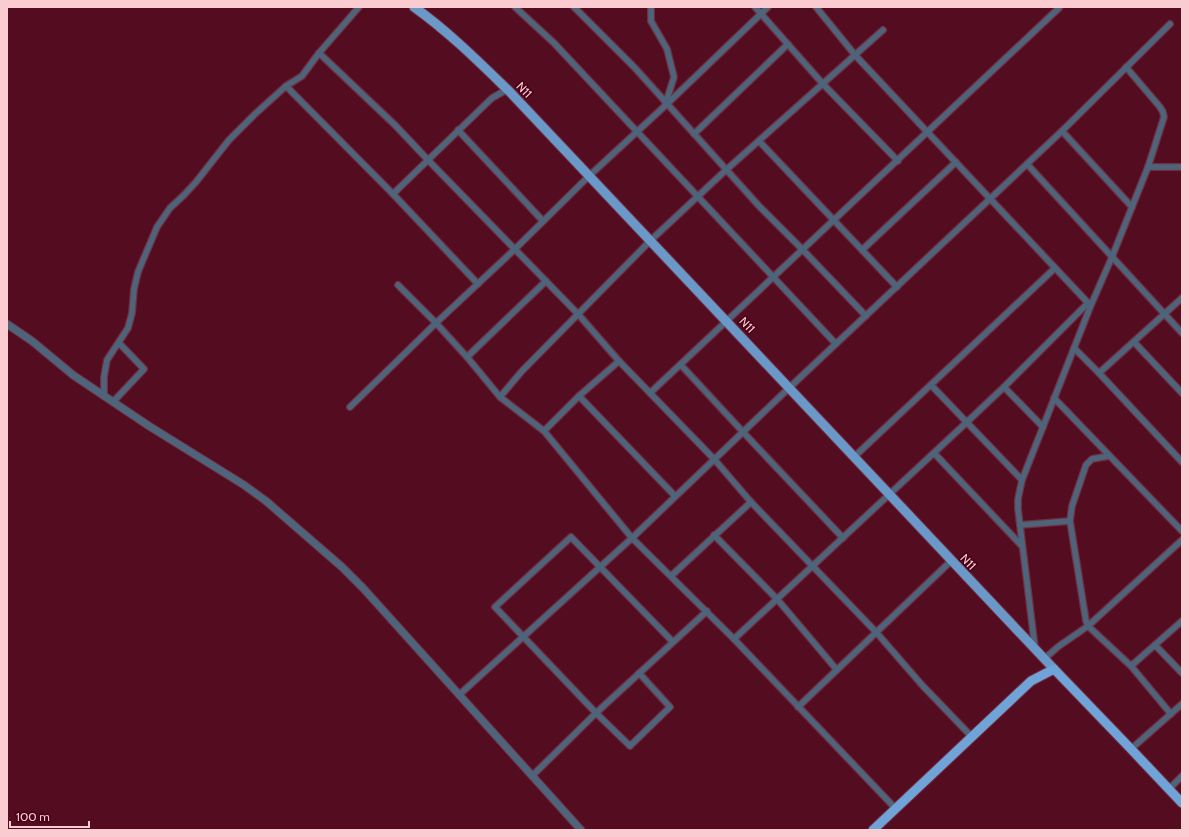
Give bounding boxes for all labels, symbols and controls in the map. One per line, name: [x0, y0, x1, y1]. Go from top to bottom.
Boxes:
street label: N11: [513, 79, 535, 101]
street label: N11: [736, 314, 758, 336]
street label: N11: [957, 551, 979, 573]
scale bar: [10, 803, 89, 829]
text: 100 m: [16, 809, 50, 824]

